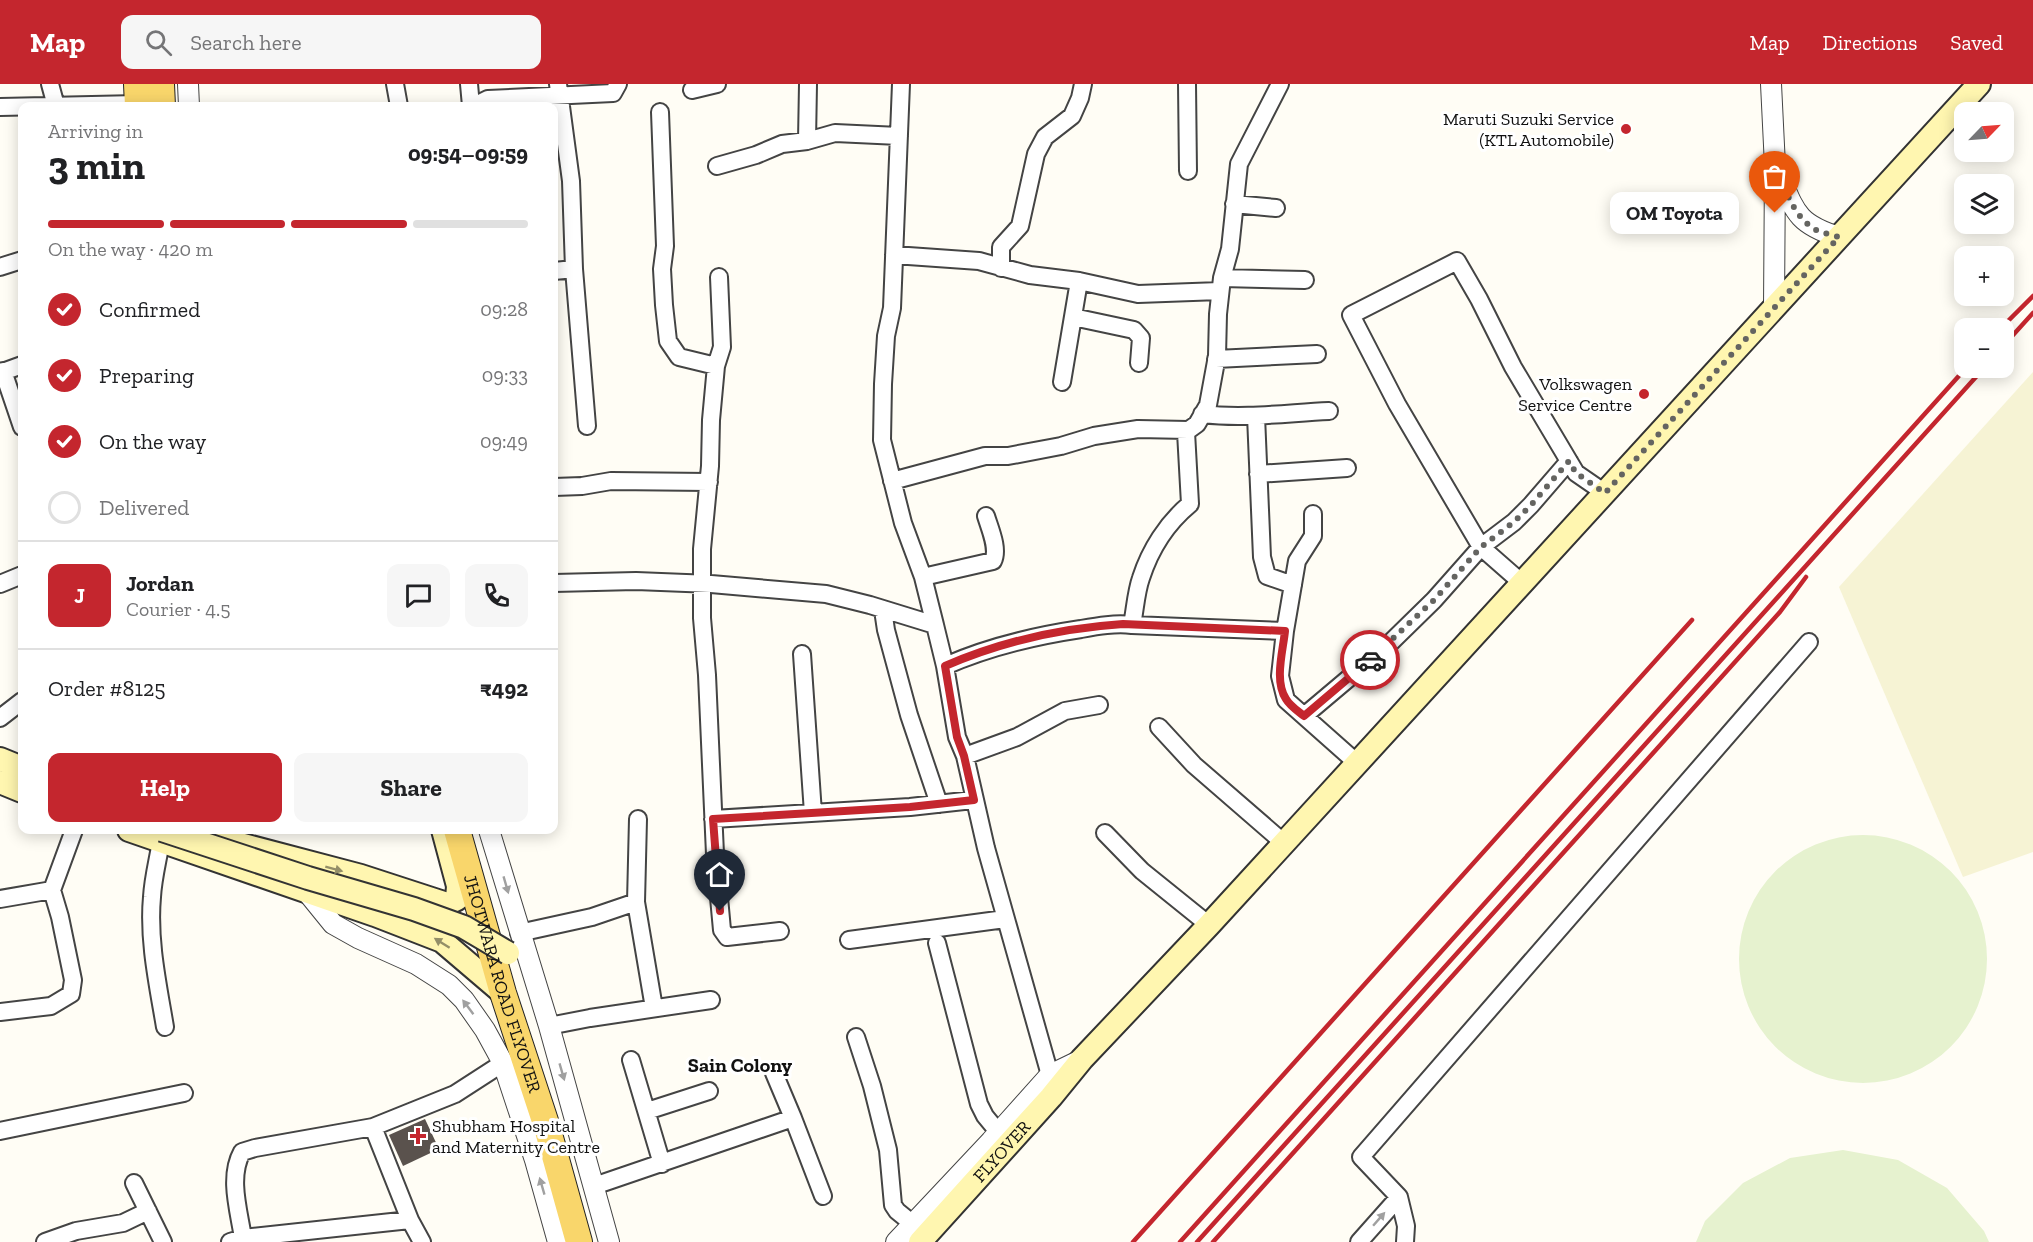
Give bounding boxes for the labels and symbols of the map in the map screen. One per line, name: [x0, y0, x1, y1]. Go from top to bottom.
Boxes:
north arrow: [1954, 102, 2014, 162]
place label: Maruti Suzuki Service (KTL Automobile): [1443, 108, 1614, 151]
marker: Maruti Suzuki Service (KTL Automobile): [1619, 122, 1633, 136]
pin: [1749, 151, 1800, 213]
callout: OM Toyota: [1610, 192, 1739, 234]
place label: Volkswagen Service Centre: [1518, 373, 1633, 416]
marker: Volkswagen Service Centre: [1637, 387, 1651, 401]
courier: [1340, 630, 1400, 690]
pin: [694, 849, 745, 911]
one-way arrow: [325, 864, 344, 874]
street label: JHOTWARA ROAD FLYOVER: [459, 872, 546, 1095]
one-way arrow: [502, 877, 511, 895]
one-way arrow: [434, 938, 450, 949]
one-way arrow: [462, 999, 475, 1015]
district label: Sain Colony: [688, 1053, 793, 1077]
one-way arrow: [557, 1063, 567, 1081]
place label: Shubham Hospital and Maternity Centre: [432, 1115, 600, 1158]
street label: FLYOVER: [968, 1116, 1035, 1187]
marker: Shubham Hospital and Maternity Centre: [409, 1127, 427, 1145]
one-way arrow: [537, 1177, 546, 1195]
one-way arrow: [1372, 1212, 1385, 1227]

